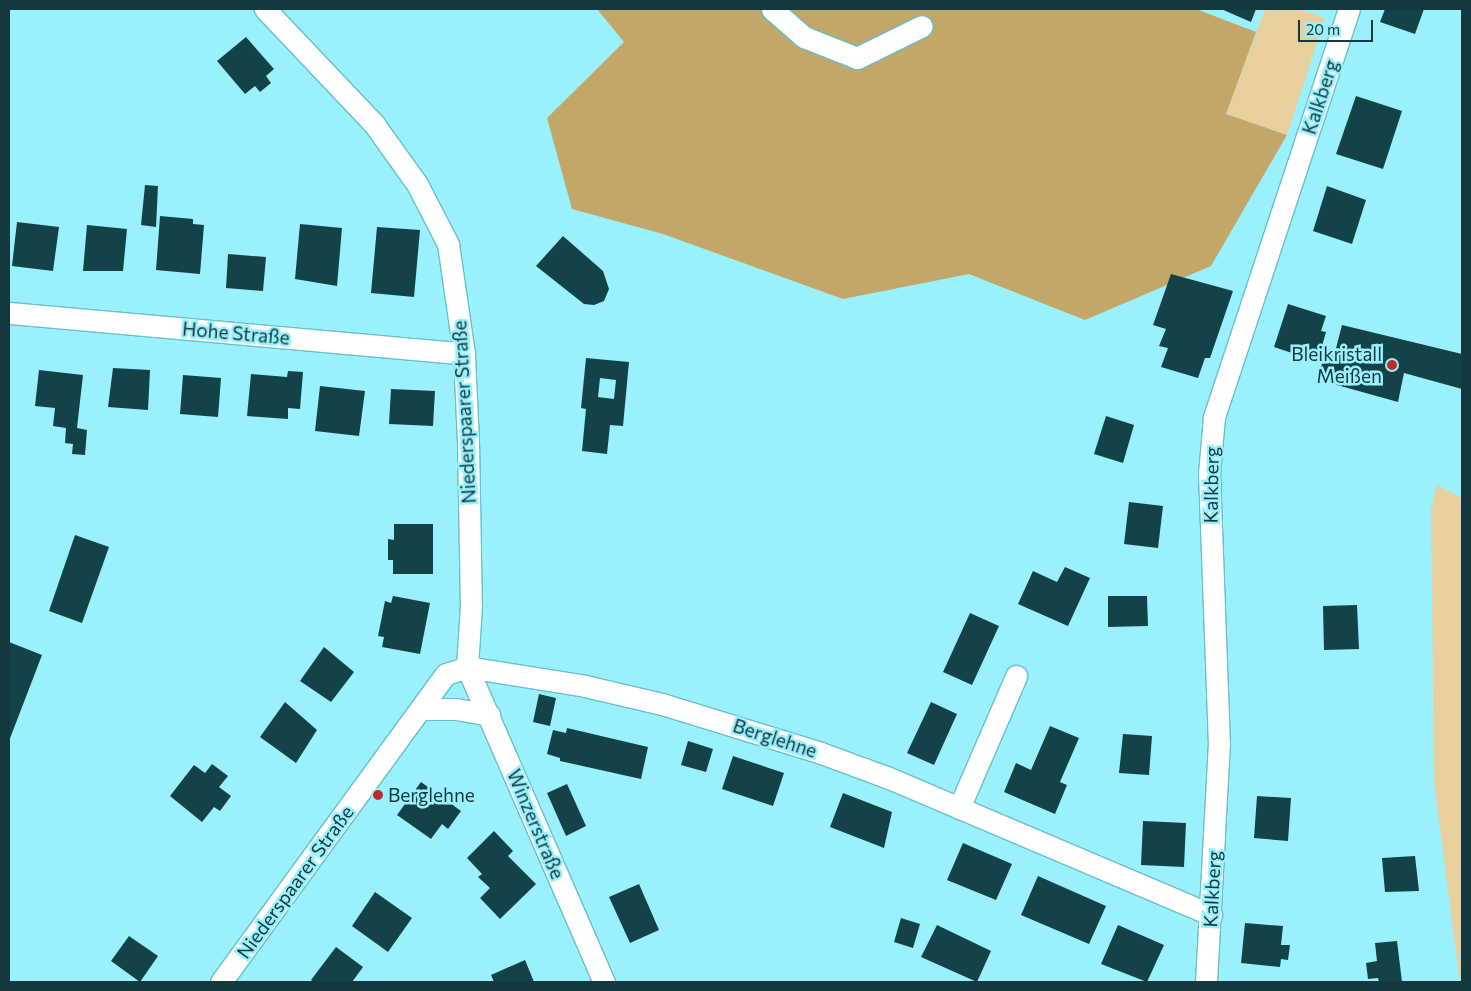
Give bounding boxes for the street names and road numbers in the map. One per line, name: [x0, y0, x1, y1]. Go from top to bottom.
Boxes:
street label: Kalkberg: [1297, 57, 1343, 137]
street label: Hohe Straße: [181, 317, 291, 349]
street label: Niederspaarer Straße: [448, 320, 480, 504]
street label: Kalkberg: [1199, 446, 1223, 524]
street label: Berglehne: [730, 714, 820, 762]
street label: Winzerstraße: [503, 766, 569, 882]
street label: Niederspaarer Straße: [232, 801, 358, 963]
street label: Kalkberg: [1199, 850, 1225, 928]

